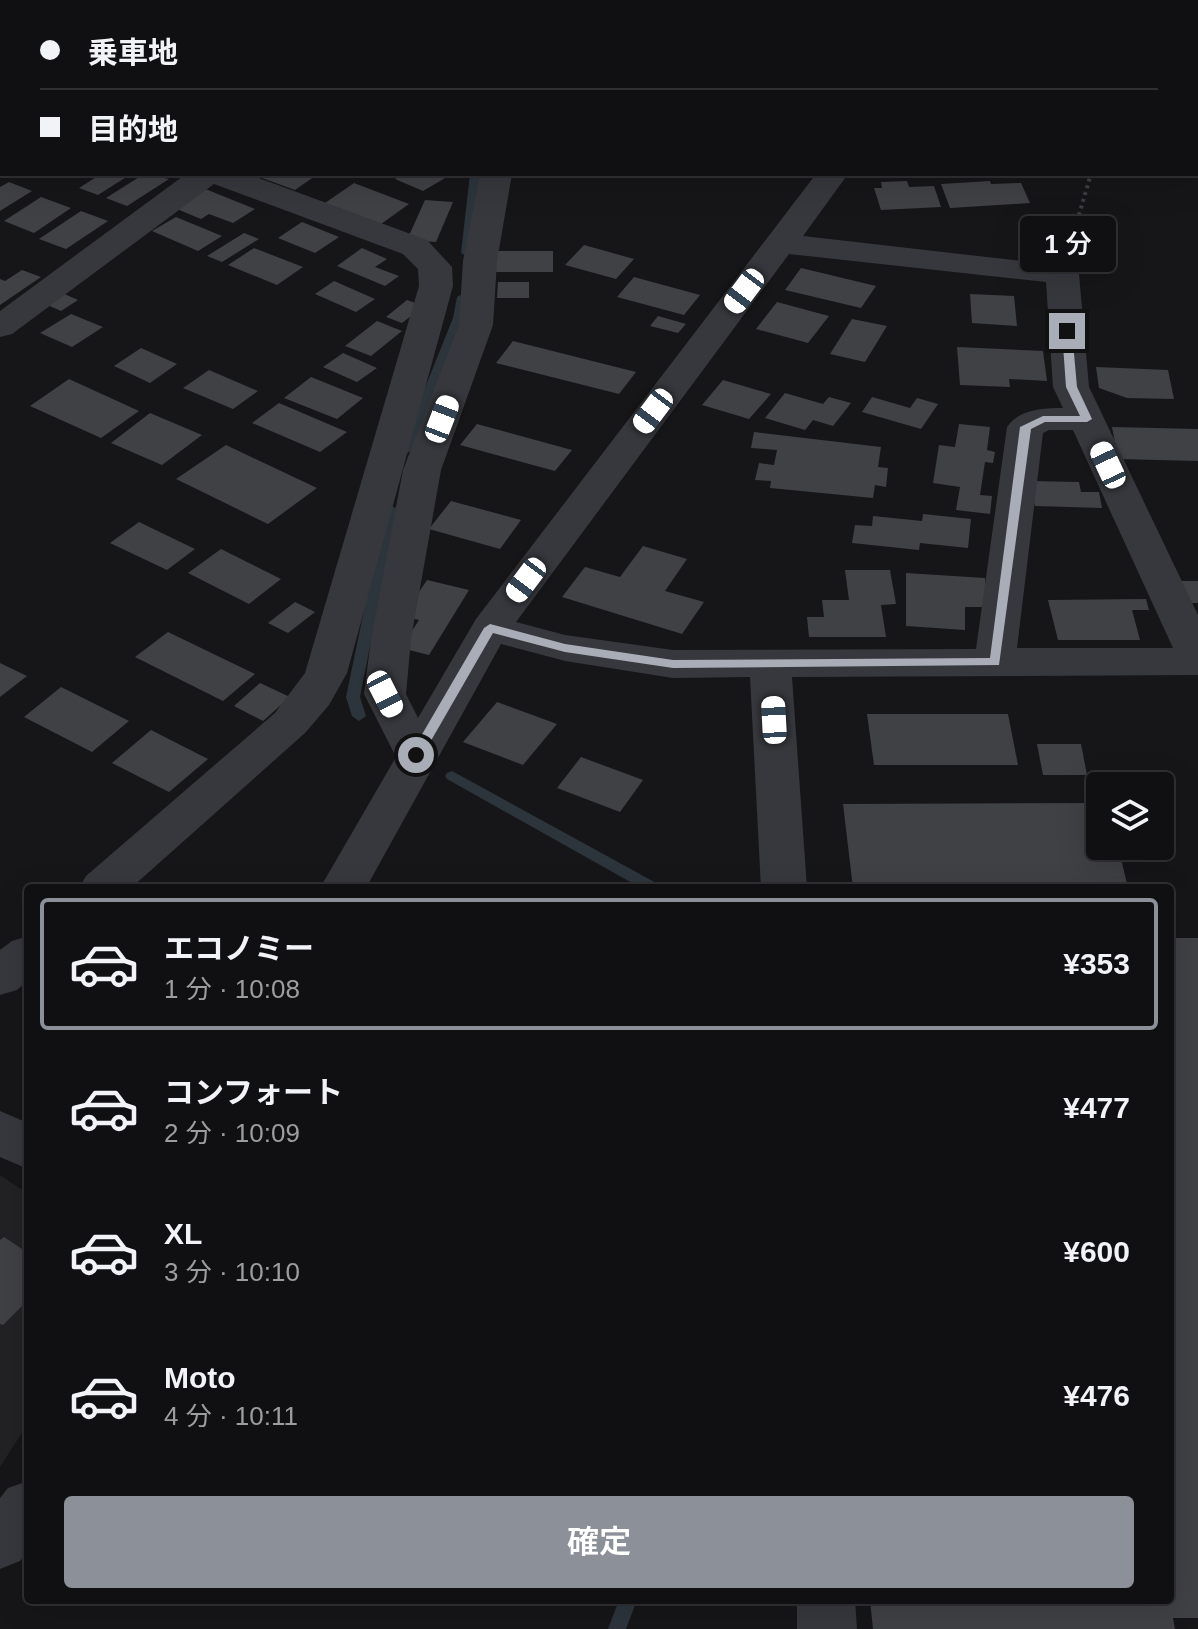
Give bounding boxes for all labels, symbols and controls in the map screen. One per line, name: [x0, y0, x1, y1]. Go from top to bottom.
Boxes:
text: 乗車地: [88, 36, 178, 69]
text: 目的地: [88, 113, 178, 146]
callout: 1 分: [1019, 215, 1115, 271]
text: 1 分: [1044, 229, 1092, 259]
car: [720, 265, 768, 317]
route end: [1049, 313, 1085, 349]
car: [629, 385, 677, 437]
car: [422, 392, 462, 446]
car: [1087, 438, 1129, 492]
car: [502, 554, 550, 606]
car: [363, 667, 407, 721]
car: [761, 695, 787, 745]
route start: [398, 737, 434, 773]
map controls: [1086, 772, 1174, 860]
button: layers: [1086, 772, 1174, 860]
icon: car: [68, 928, 140, 1000]
text: エコノミー: [164, 932, 314, 965]
text: ¥353: [1063, 947, 1130, 980]
text: 1 分 · 10:08: [164, 974, 300, 1004]
icon: car: [68, 1072, 140, 1144]
text: コンフォート: [164, 1076, 343, 1109]
text: ¥477: [1063, 1091, 1130, 1124]
text: 2 分 · 10:09: [164, 1118, 300, 1148]
icon: car: [68, 1216, 140, 1288]
text: XL: [164, 1217, 202, 1250]
text: ¥600: [1063, 1235, 1130, 1268]
text: 3 分 · 10:10: [164, 1257, 300, 1287]
icon: car: [68, 1360, 140, 1432]
text: Moto: [164, 1361, 236, 1394]
text: ¥476: [1063, 1379, 1130, 1412]
text: 4 分 · 10:11: [164, 1401, 298, 1431]
button: 確定: [64, 1496, 1134, 1588]

